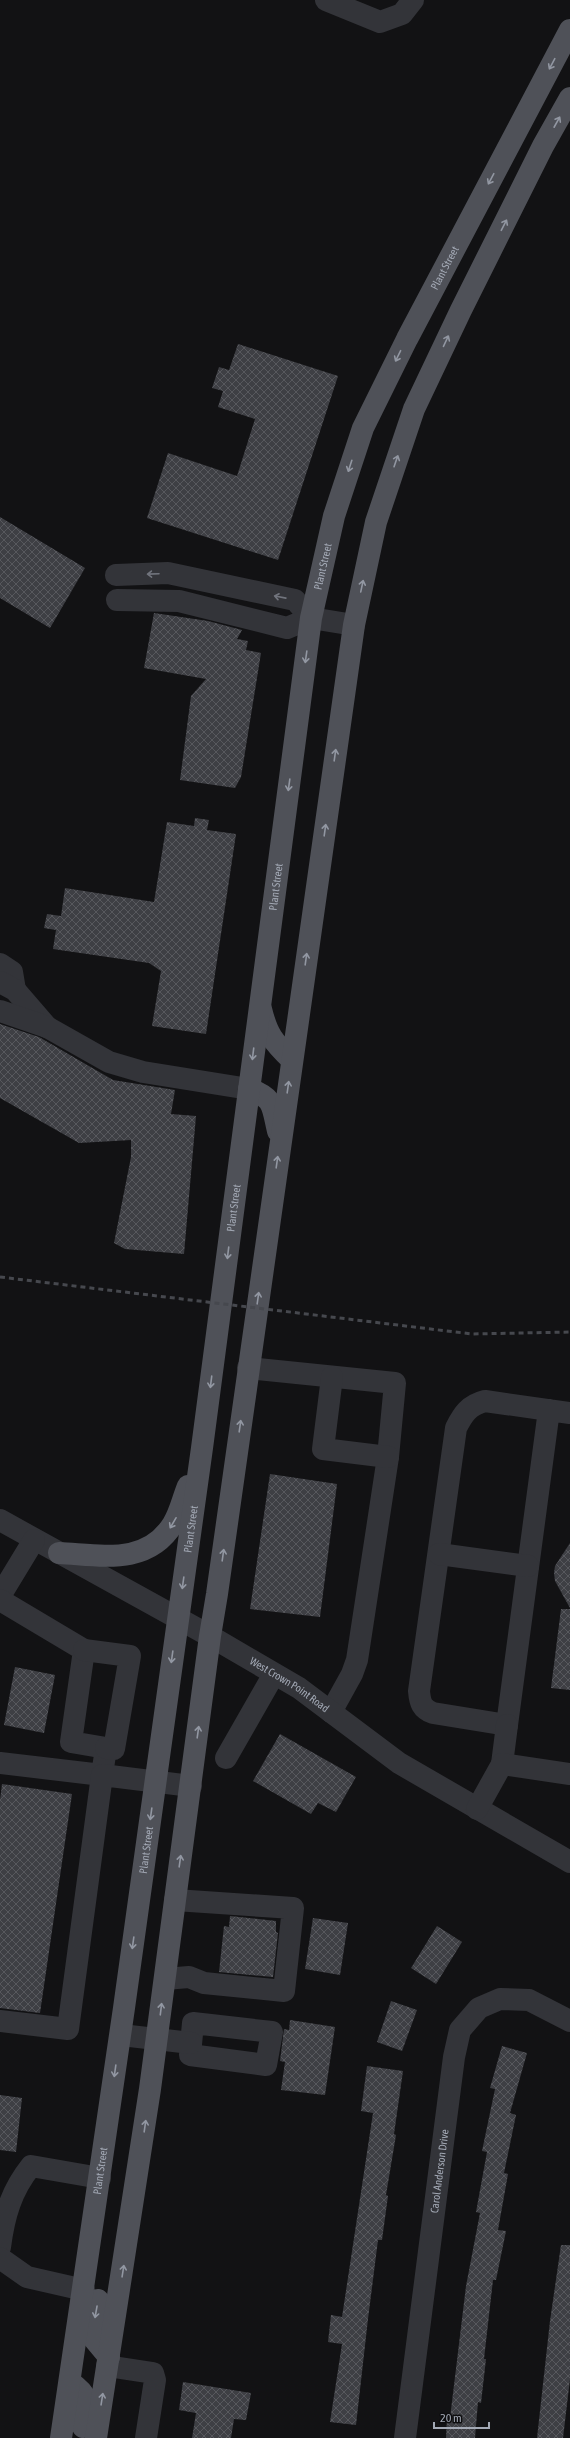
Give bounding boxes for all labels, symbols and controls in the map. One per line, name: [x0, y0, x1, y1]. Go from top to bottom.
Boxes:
one-way arrow: [548, 58, 555, 70]
one-way arrow: [553, 116, 561, 128]
one-way arrow: [487, 173, 494, 185]
one-way arrow: [501, 219, 508, 231]
street label: Plant Street: [428, 244, 461, 292]
one-way arrow: [443, 336, 450, 348]
one-way arrow: [394, 350, 401, 362]
one-way arrow: [393, 456, 401, 468]
one-way arrow: [346, 459, 354, 471]
street label: Plant Street: [312, 542, 334, 591]
one-way arrow: [147, 570, 160, 578]
one-way arrow: [359, 580, 367, 593]
one-way arrow: [274, 593, 287, 601]
one-way arrow: [302, 650, 310, 663]
one-way arrow: [331, 749, 339, 762]
one-way arrow: [285, 778, 293, 791]
one-way arrow: [321, 824, 329, 837]
street label: Plant Street: [267, 862, 285, 911]
one-way arrow: [302, 953, 310, 966]
one-way arrow: [249, 1047, 257, 1060]
one-way arrow: [284, 1081, 292, 1094]
one-way arrow: [273, 1156, 281, 1169]
street label: Plant Street: [224, 1184, 243, 1232]
one-way arrow: [224, 1246, 232, 1259]
one-way arrow: [254, 1291, 262, 1304]
one-way arrow: [207, 1375, 215, 1388]
one-way arrow: [237, 1420, 244, 1433]
street label: Plant Street: [181, 1505, 200, 1554]
one-way arrow: [168, 1517, 176, 1529]
one-way arrow: [219, 1549, 227, 1562]
one-way arrow: [179, 1576, 187, 1589]
one-way arrow: [168, 1650, 176, 1663]
street label: West Crown Point Road: [248, 1655, 331, 1714]
one-way arrow: [194, 1726, 202, 1739]
one-way arrow: [147, 1807, 154, 1820]
street label: Plant Street: [137, 1826, 155, 1875]
one-way arrow: [176, 1855, 184, 1868]
one-way arrow: [129, 1936, 137, 1949]
one-way arrow: [157, 2003, 165, 2016]
one-way arrow: [111, 2064, 119, 2077]
one-way arrow: [141, 2120, 149, 2133]
street label: Carol Anderson Drive: [428, 2129, 451, 2214]
street label: Plant Street: [91, 2146, 110, 2195]
one-way arrow: [119, 2265, 127, 2278]
one-way arrow: [91, 2305, 99, 2318]
one-way arrow: [98, 2393, 106, 2406]
scale bar: [434, 2404, 489, 2430]
text: 20 m: [440, 2411, 462, 2425]

